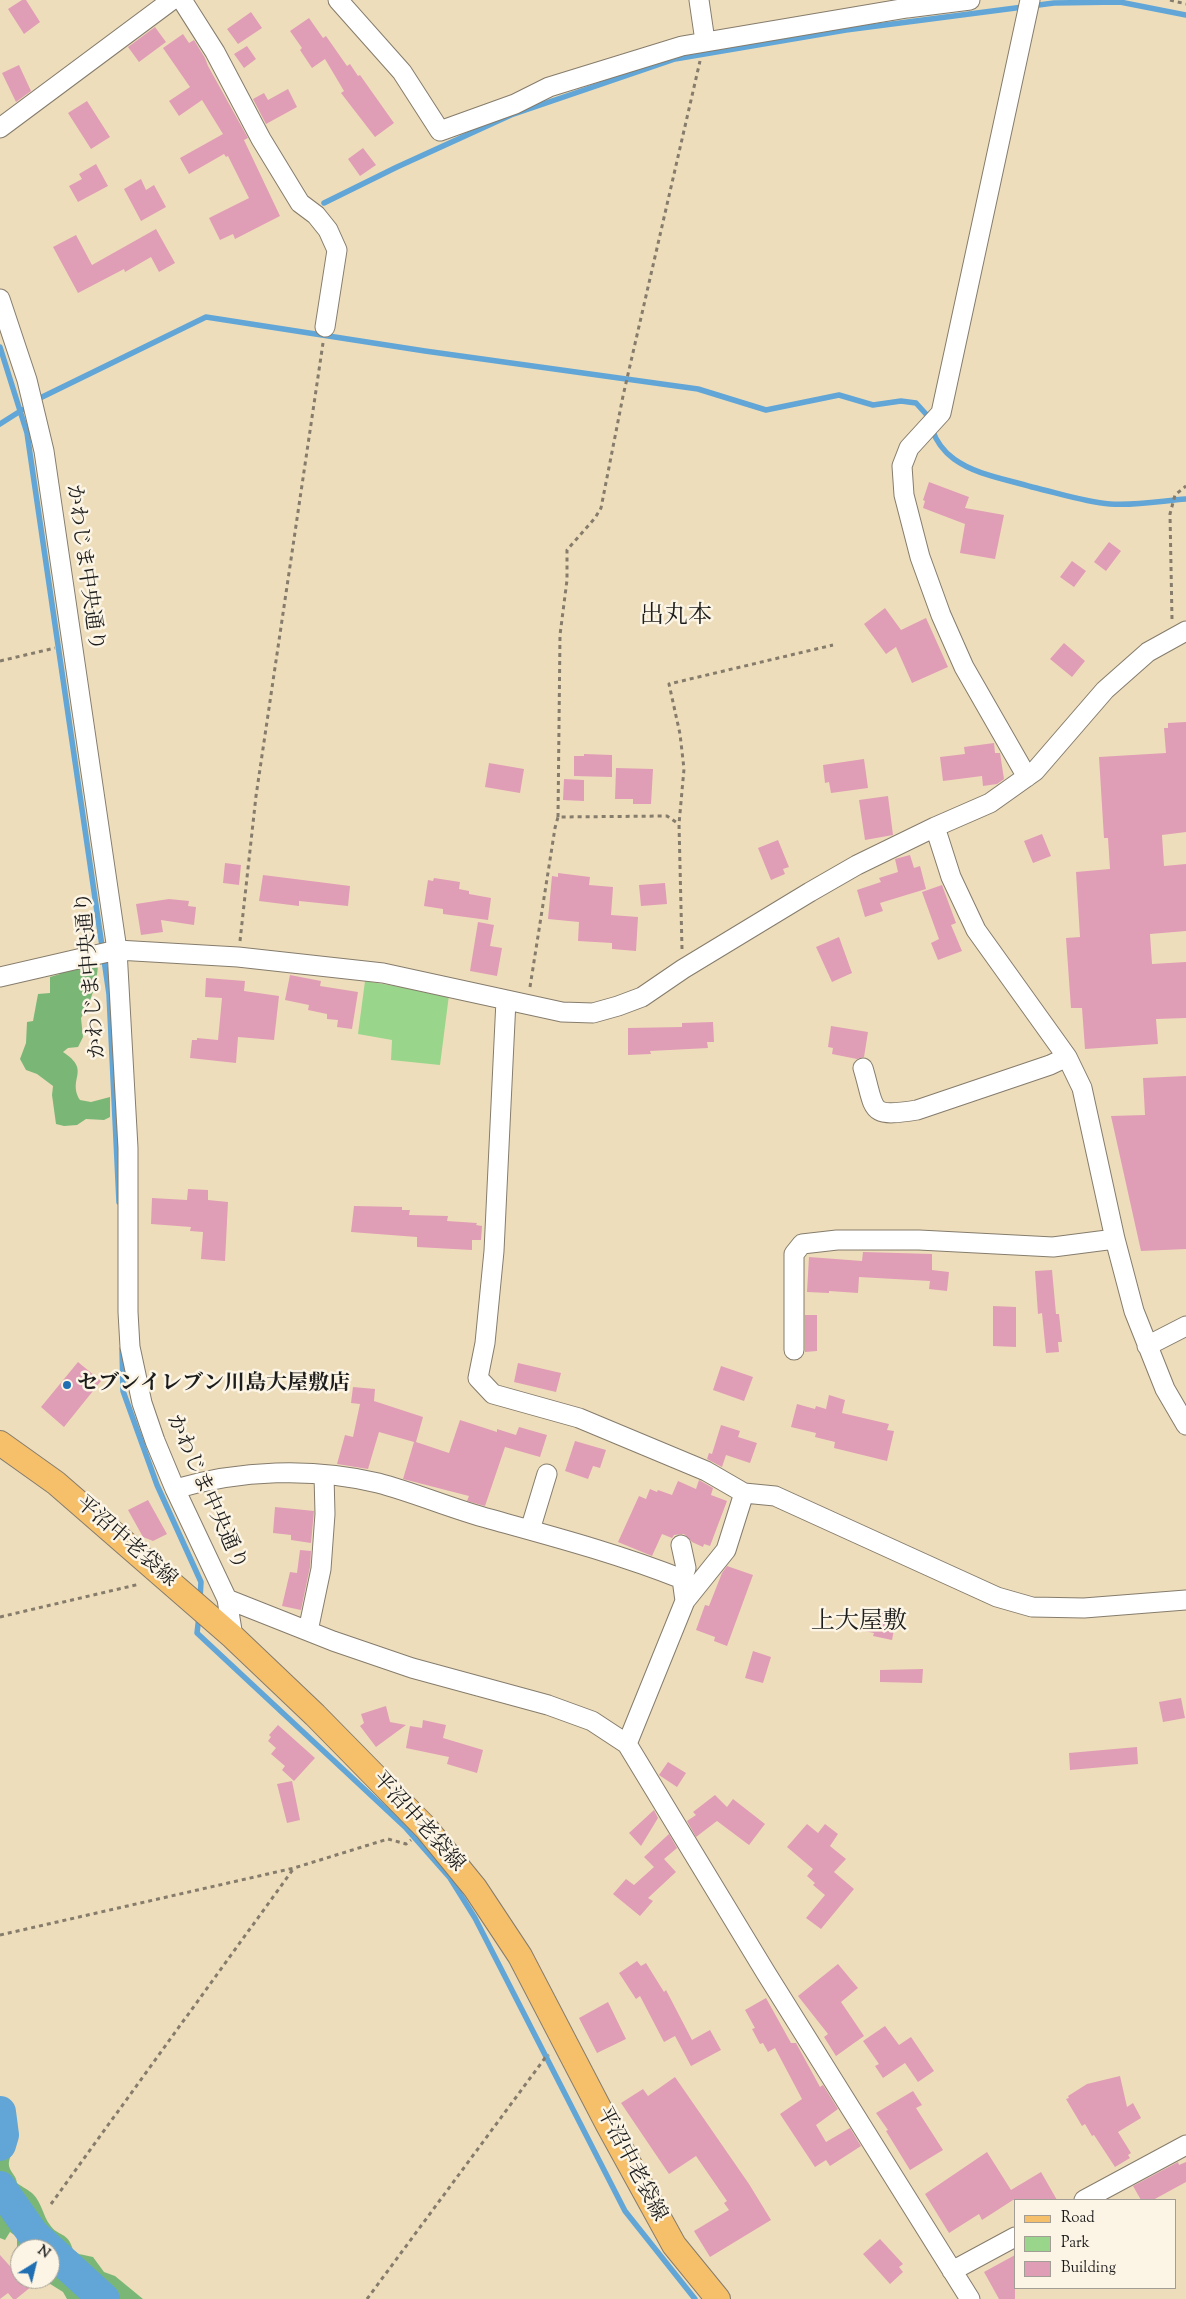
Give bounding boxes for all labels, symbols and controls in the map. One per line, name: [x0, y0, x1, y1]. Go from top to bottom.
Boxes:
street label: かわじま中央通り: [59, 483, 107, 653]
district label: 出丸本: [640, 604, 712, 632]
street label: かわじま中央通り: [73, 890, 113, 1060]
place label: セブンイレブン川島大屋敷店: [77, 1372, 350, 1398]
marker: セブンイレブン川島大屋敷店: [61, 1379, 73, 1391]
street label: かわじま中央通り: [159, 1411, 251, 1575]
street label: 平沼中老袋線: [69, 1492, 181, 1594]
district label: 上大屋敷: [811, 1610, 907, 1638]
street label: 平沼中老袋線: [365, 1768, 469, 1878]
street label: 平沼中老袋線: [589, 2103, 671, 2227]
legend: [1014, 2199, 1176, 2289]
text: Road: [1061, 2208, 1095, 2229]
text: Park: [1061, 2233, 1090, 2254]
north arrow: [10, 2239, 60, 2289]
text: N: [33, 2241, 54, 2264]
text: Building: [1061, 2258, 1116, 2279]

